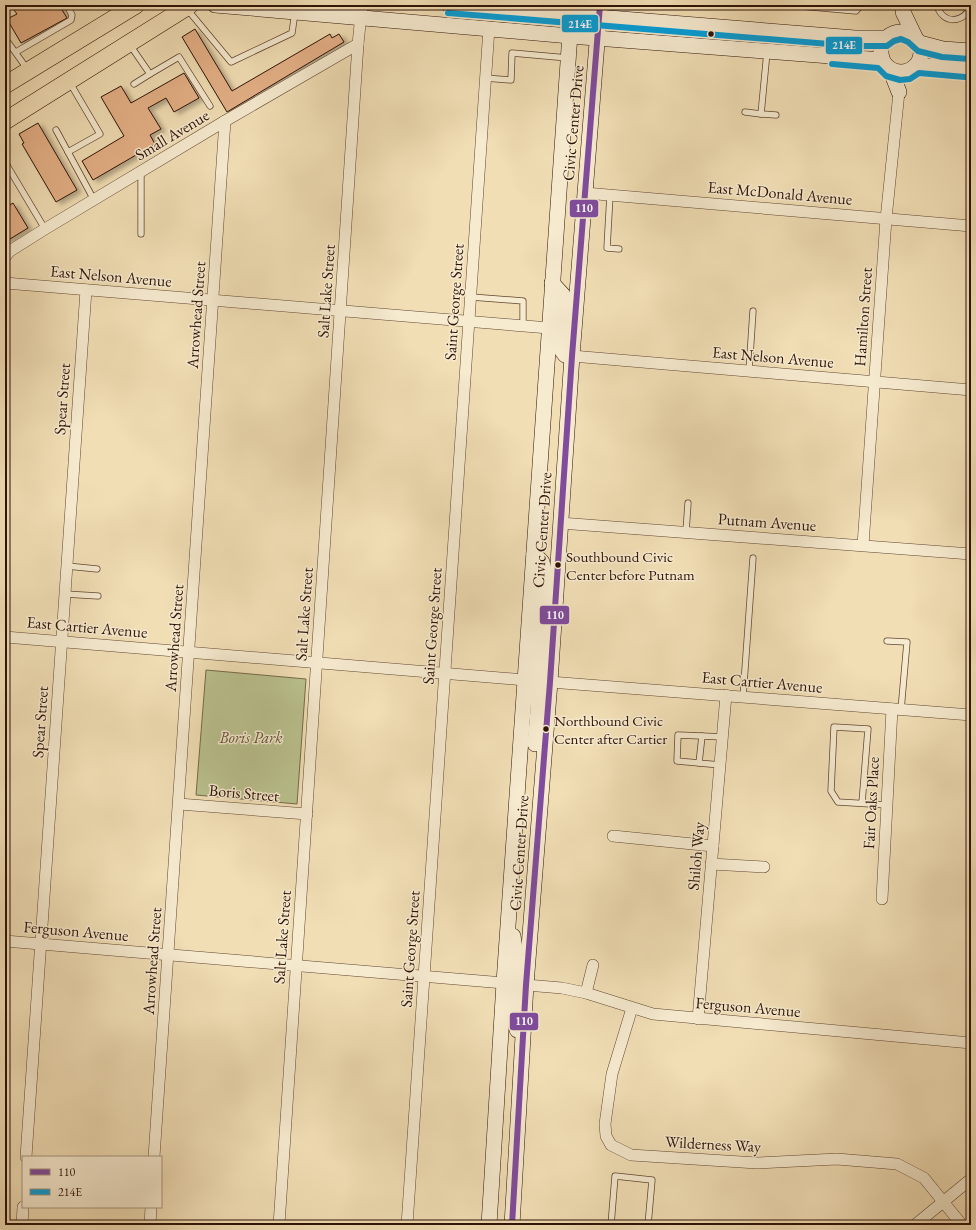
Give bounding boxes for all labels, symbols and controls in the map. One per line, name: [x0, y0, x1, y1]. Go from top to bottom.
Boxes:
line badge: 214E: [561, 14, 599, 33]
text: 214E: [568, 17, 593, 31]
unlabelled marker: [706, 29, 716, 39]
line badge: 214E: [825, 36, 863, 55]
text: 214E: [832, 38, 857, 52]
street label: Civic Center Drive: [557, 64, 589, 182]
street label: Small Avenue: [131, 105, 213, 165]
street label: East McDonald Avenue: [707, 176, 853, 210]
line badge: 110: [569, 199, 599, 218]
text: 110: [575, 201, 593, 215]
street label: Saint George Street: [439, 243, 469, 361]
street label: Salt Lake Street: [312, 244, 340, 338]
street label: East Nelson Avenue: [49, 260, 173, 292]
street label: Arrowhead Street: [182, 261, 210, 370]
street label: Hamilton Street: [849, 267, 877, 367]
street label: East Nelson Avenue: [711, 341, 835, 373]
street label: Spear Street: [49, 362, 75, 436]
street label: Civic Center Drive: [527, 471, 557, 589]
street label: Putnam Avenue: [717, 508, 817, 536]
place label: Southbound Civic Center before Putnam: [566, 547, 695, 584]
marker: Southbound Civic Center before Putnam: [553, 560, 563, 570]
street label: Salt Lake Street: [290, 567, 318, 661]
street label: Saint George Street: [417, 567, 447, 685]
street label: Arrowhead Street: [160, 584, 188, 693]
line badge: 110: [539, 605, 570, 625]
text: 110: [546, 608, 564, 622]
street label: East Cartier Avenue: [26, 611, 148, 643]
street label: East Cartier Avenue: [701, 666, 823, 698]
street label: Spear Street: [27, 685, 53, 759]
place label: Northbound Civic Center after Cartier: [554, 711, 667, 748]
marker: Northbound Civic Center after Cartier: [541, 724, 551, 734]
park label: Boris Park: [219, 727, 283, 748]
street label: Fair Oaks Place: [858, 756, 884, 850]
street label: Boris Street: [208, 779, 280, 807]
street label: Civic Center Drive: [504, 794, 534, 912]
street label: Shiloh Way: [683, 820, 710, 891]
street label: Salt Lake Street: [268, 890, 296, 984]
street label: Saint George Street: [395, 890, 425, 1008]
street label: Arrowhead Street: [138, 907, 166, 1016]
street label: Ferguson Avenue: [23, 916, 129, 946]
street label: Ferguson Avenue: [695, 992, 801, 1022]
line badge: 110: [509, 1012, 539, 1031]
text: 110: [515, 1014, 533, 1028]
street label: Wilderness Way: [664, 1131, 763, 1157]
legend: [22, 1156, 162, 1208]
text: 110: [58, 1164, 76, 1180]
text: 214E: [58, 1184, 82, 1200]

